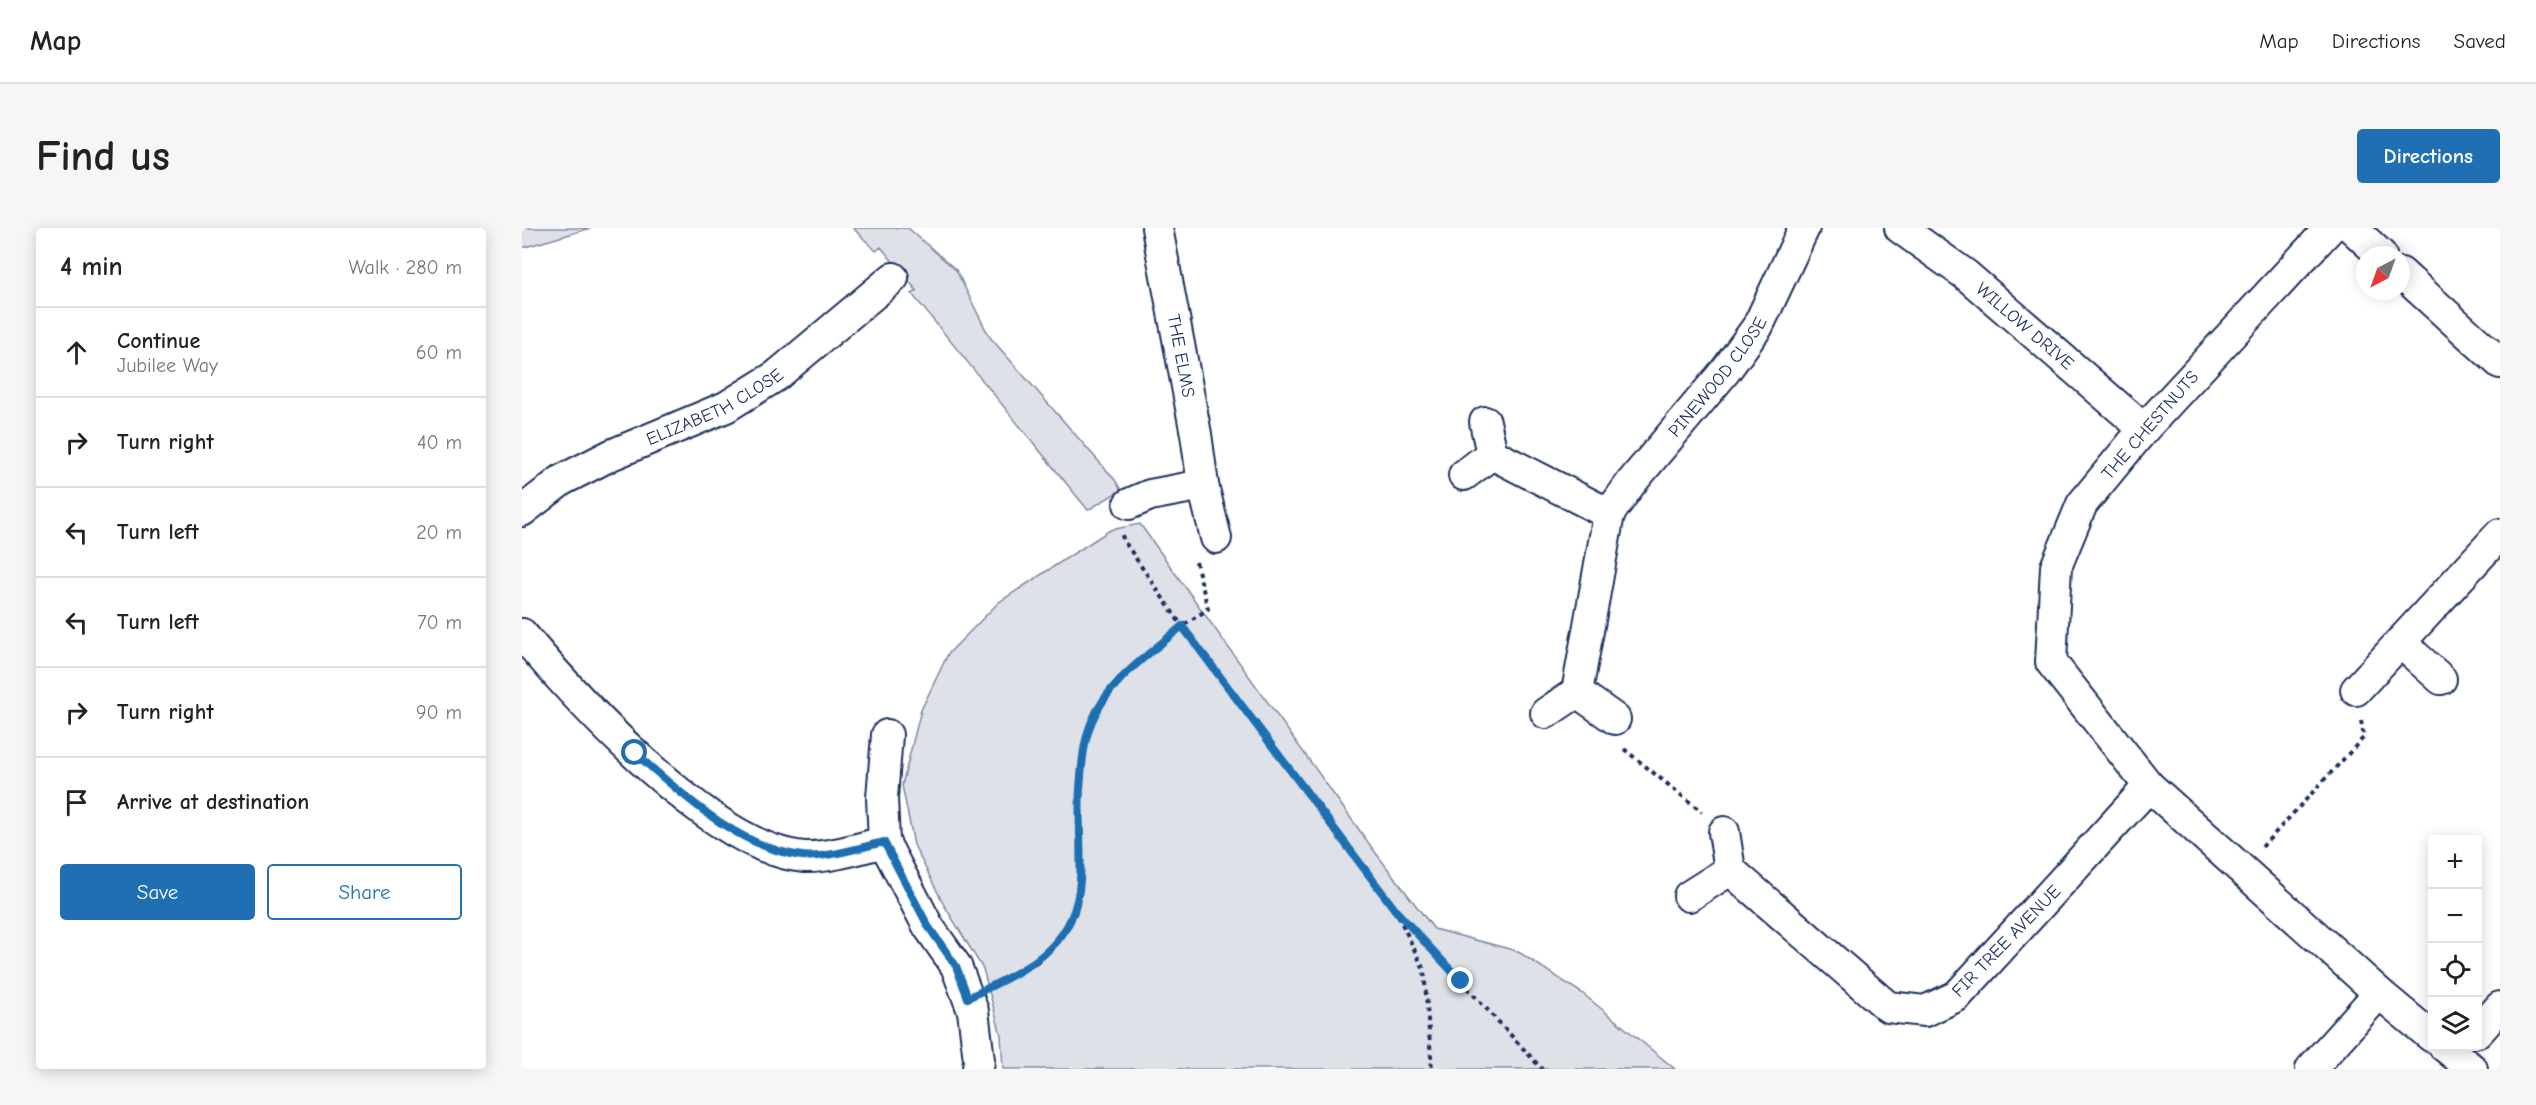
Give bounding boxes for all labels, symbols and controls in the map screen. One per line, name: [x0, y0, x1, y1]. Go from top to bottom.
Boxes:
text: Map: [30, 25, 81, 57]
text: Map: [2259, 29, 2299, 53]
text: Directions: [2332, 29, 2421, 53]
text: Saved: [2454, 29, 2506, 53]
button: Directions: [2357, 129, 2500, 183]
text: Find us: [36, 132, 170, 181]
north arrow: [2356, 246, 2410, 300]
text: 4 min: [60, 252, 123, 282]
text: Walk · 280 m: [349, 256, 462, 279]
street label: WILLOW DRIVE: [1971, 278, 2078, 375]
street label: THE ELMS: [1163, 313, 1199, 399]
street label: PINEWOOD CLOSE: [1664, 314, 1772, 441]
text: Continue: [117, 328, 200, 354]
icon: ahead: [60, 336, 93, 369]
text: 60 m: [416, 341, 462, 364]
text: Jubilee Way: [117, 354, 218, 377]
street label: ELIZABETH CLOSE: [643, 364, 788, 450]
street label: THE CHESTNUTS: [2097, 367, 2203, 484]
icon: right: [60, 426, 93, 459]
text: Turn right: [117, 429, 214, 455]
text: 40 m: [417, 431, 462, 454]
icon: left: [60, 516, 93, 549]
text: Turn left: [117, 519, 199, 545]
text: 20 m: [416, 521, 462, 544]
icon: left: [60, 606, 93, 639]
text: Turn left: [117, 609, 199, 635]
text: 70 m: [417, 611, 462, 634]
icon: right: [60, 696, 93, 729]
text: Turn right: [117, 699, 214, 725]
text: 90 m: [416, 701, 462, 724]
route start: [621, 739, 647, 765]
icon: arrive: [60, 786, 93, 819]
text: Arrive at destination: [117, 789, 309, 815]
map controls: [2428, 835, 2482, 1051]
button: +: [2428, 835, 2482, 889]
button: Save: [60, 864, 255, 920]
button: Share: [267, 864, 462, 920]
street label: FIR TREE AVENUE: [1948, 881, 2065, 1002]
button: −: [2428, 889, 2482, 943]
button: locate: [2428, 943, 2482, 997]
route end: [1447, 967, 1473, 993]
button: layers: [2428, 997, 2482, 1051]

